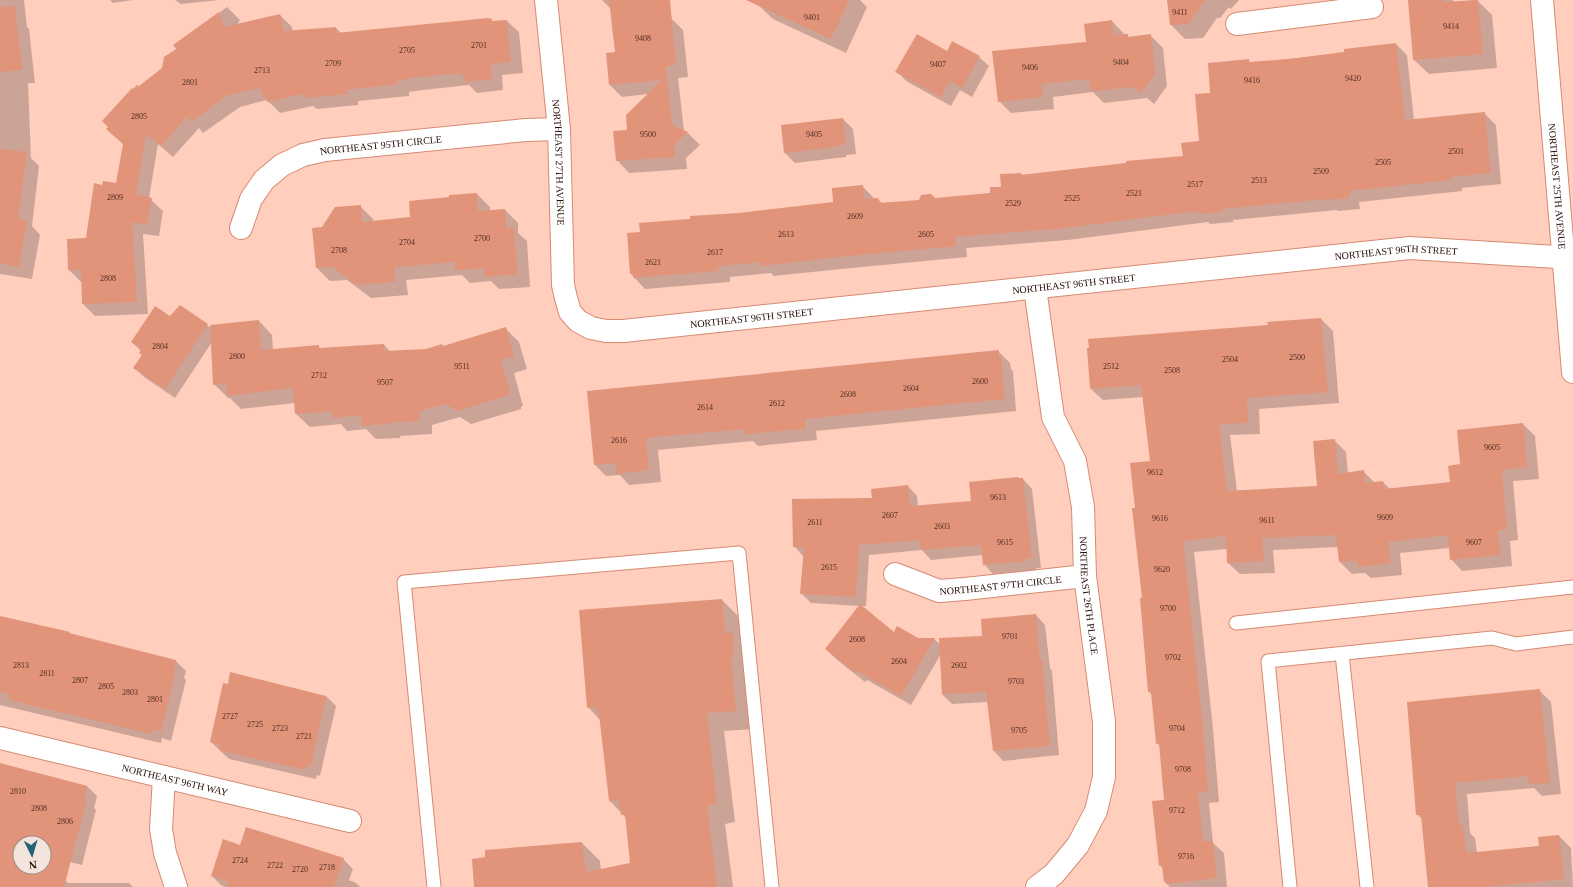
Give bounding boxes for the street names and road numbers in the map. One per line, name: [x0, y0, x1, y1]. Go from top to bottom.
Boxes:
street label: NORTHEAST 27TH AVENUE: [551, 99, 567, 226]
street label: NORTHEAST 25TH AVENUE: [1547, 123, 1568, 250]
street label: NORTHEAST 95TH CIRCLE: [319, 133, 442, 157]
street label: NORTHEAST 96TH STREET: [1334, 242, 1458, 261]
street label: NORTHEAST 96TH STREET: [1012, 271, 1136, 295]
street label: NORTHEAST 96TH STREET: [689, 305, 814, 329]
street label: NORTHEAST 26TH PLACE: [1078, 536, 1101, 655]
street label: NORTHEAST 97TH CIRCLE: [939, 573, 1062, 596]
street label: NORTHEAST 96TH WAY: [121, 762, 229, 797]

